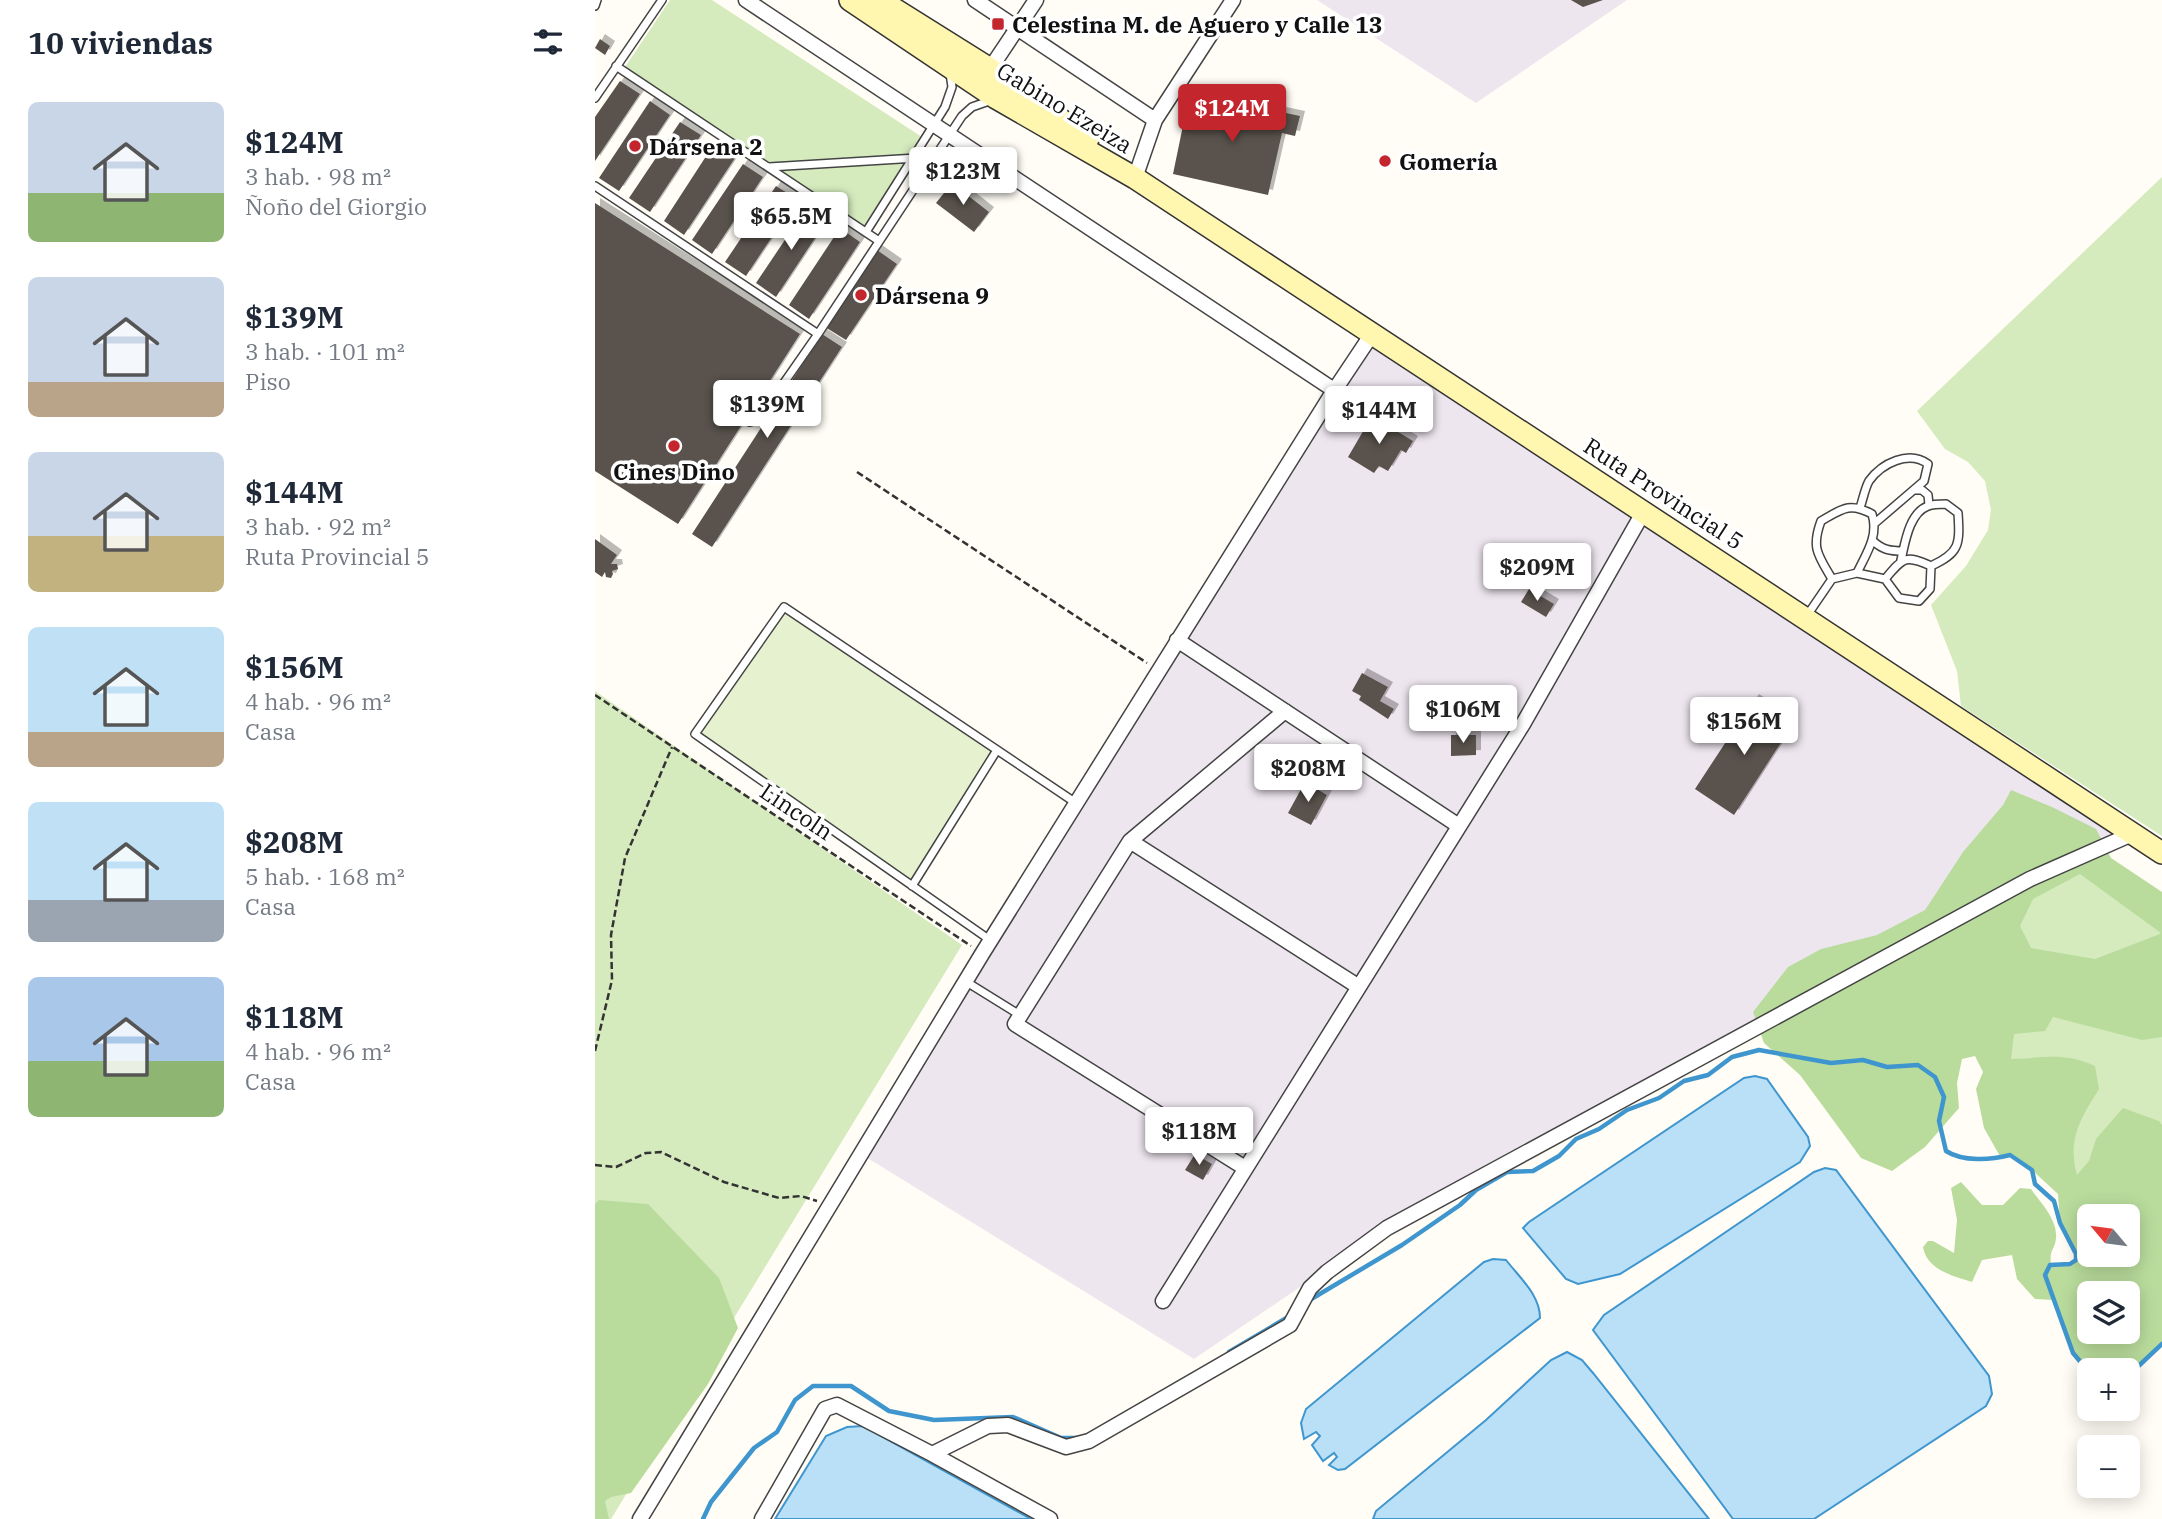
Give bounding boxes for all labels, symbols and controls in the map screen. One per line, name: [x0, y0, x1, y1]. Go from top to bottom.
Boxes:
place label: Celestina M. de Aguero y Calle 13: [1012, 9, 1383, 39]
marker: Celestina M. de Aguero y Calle 13: [990, 16, 1006, 32]
text: 10 viviendas: [28, 23, 213, 62]
icon: filters: [529, 23, 567, 61]
street label: Gabino Ezeiza: [992, 55, 1138, 159]
pin: $124M: [1183, 85, 1281, 144]
text: $124M: [1194, 92, 1270, 122]
text: $124M: [245, 122, 344, 161]
icon: home: [84, 130, 168, 214]
place label: Dársena 2: [649, 131, 763, 161]
marker: Dársena 2: [627, 138, 643, 154]
place label: Gomería: [1399, 146, 1498, 176]
pin: $123M: [914, 148, 1012, 207]
marker: Gomería: [1377, 153, 1393, 169]
text: $123M: [925, 155, 1001, 185]
text: 3 hab. · 98 m²: [245, 161, 391, 191]
text: Ñoño del Giorgio: [245, 191, 427, 221]
pin: $65.5M: [734, 192, 848, 252]
text: $65.5M: [750, 200, 832, 230]
place label: Dársena 9: [875, 280, 989, 310]
marker: Dársena 9: [853, 287, 869, 303]
text: $139M: [245, 297, 344, 336]
icon: home: [84, 305, 168, 389]
text: 3 hab. · 101 m²: [245, 336, 405, 366]
text: Piso: [245, 366, 291, 396]
pin: $139M: [718, 380, 816, 440]
pin: $144M: [1330, 386, 1428, 446]
text: $139M: [729, 388, 805, 418]
text: $144M: [1341, 394, 1417, 424]
street label: Ruta Provincial 5: [1578, 430, 1750, 556]
marker: Cines Dino: [666, 438, 682, 454]
place label: Cines Dino: [613, 456, 735, 486]
text: $144M: [245, 472, 344, 511]
icon: home: [84, 480, 168, 564]
text: 3 hab. · 92 m²: [245, 511, 391, 541]
text: Ruta Provincial 5: [245, 541, 430, 571]
pin: $209M: [1488, 544, 1586, 603]
text: $209M: [1499, 551, 1575, 581]
text: $156M: [245, 647, 344, 686]
icon: home: [84, 655, 168, 739]
text: 4 hab. · 96 m²: [245, 686, 391, 716]
pin: $106M: [1414, 686, 1512, 745]
text: $106M: [1425, 693, 1501, 723]
pin: $156M: [1695, 698, 1793, 757]
text: $156M: [1706, 705, 1782, 735]
text: Casa: [245, 716, 296, 746]
pin: $208M: [1259, 744, 1357, 804]
text: $208M: [1270, 752, 1346, 782]
street label: Lincoln: [755, 776, 839, 846]
text: $208M: [245, 822, 344, 861]
icon: home: [84, 830, 168, 914]
text: 5 hab. · 168 m²: [245, 861, 405, 891]
text: Casa: [245, 891, 296, 921]
text: $118M: [245, 997, 344, 1036]
icon: home: [84, 1005, 168, 1089]
text: 4 hab. · 96 m²: [245, 1036, 391, 1066]
text: Casa: [245, 1066, 296, 1096]
pin: $118M: [1150, 1108, 1248, 1167]
text: $118M: [1161, 1115, 1237, 1145]
north arrow: [2077, 1204, 2140, 1267]
map controls: [2077, 1204, 2140, 1498]
button: layers: [2077, 1281, 2140, 1344]
button: +: [2077, 1358, 2140, 1421]
button: −: [2077, 1435, 2140, 1498]

